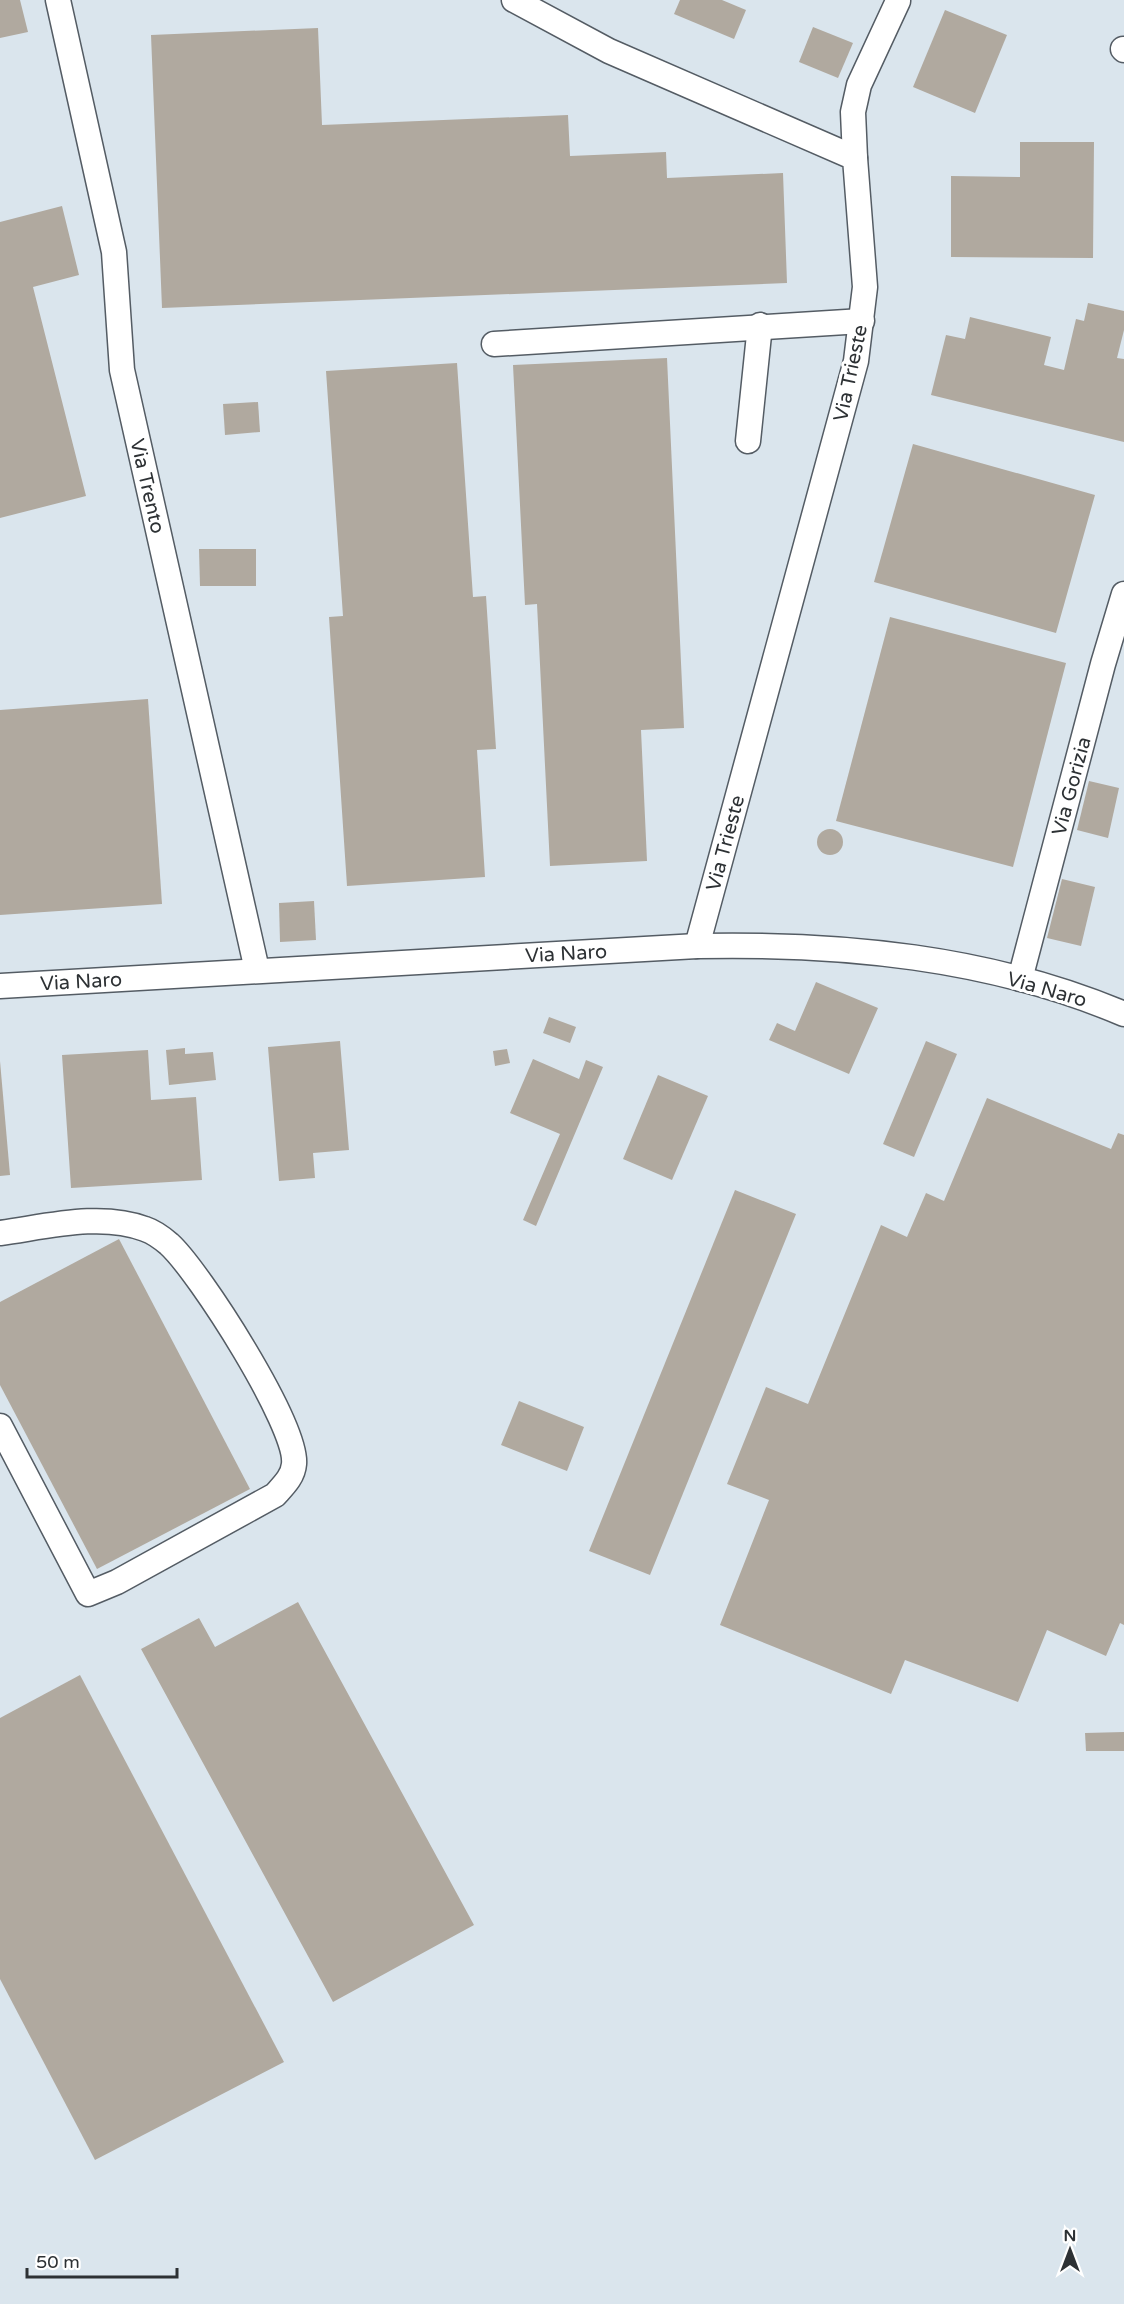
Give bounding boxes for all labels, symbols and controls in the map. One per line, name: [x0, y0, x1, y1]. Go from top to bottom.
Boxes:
street label: Via Trieste: [829, 323, 873, 424]
street label: Via Trento: [124, 437, 170, 536]
street label: Via Gorizia: [1047, 734, 1097, 838]
street label: Via Trieste: [702, 793, 750, 894]
street label: Via Naro: [525, 940, 608, 968]
street label: Via Naro: [1004, 967, 1089, 1013]
street label: Via Naro: [40, 968, 123, 996]
north arrow: [1040, 2220, 1100, 2280]
text: N: [1064, 2226, 1076, 2246]
scale bar: [27, 2241, 177, 2279]
text: 50 m: [36, 2251, 80, 2273]

